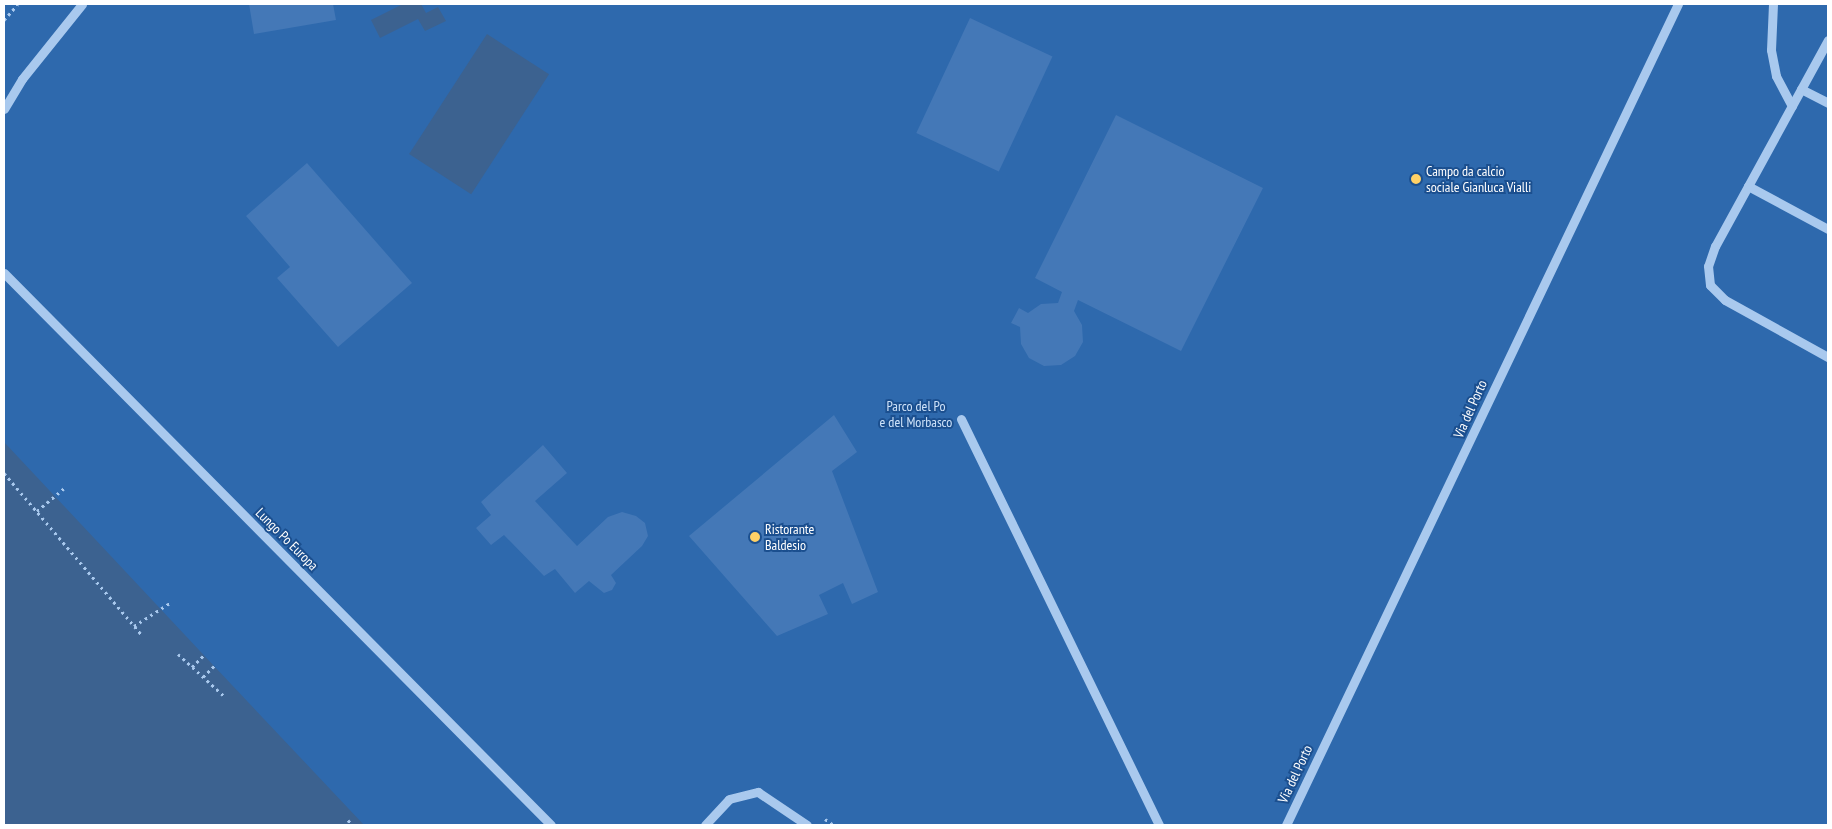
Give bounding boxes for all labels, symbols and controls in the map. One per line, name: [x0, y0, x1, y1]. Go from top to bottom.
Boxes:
place label: Campo da calcio sociale Gianluca Vialli: [1426, 163, 1532, 196]
marker: Campo da calcio sociale Gianluca Vialli: [1410, 173, 1422, 185]
street label: Via del Porto: [1450, 377, 1490, 441]
park label: Parco del Po e del Morbasco: [880, 398, 952, 431]
street label: Lungo Po Europa: [252, 504, 322, 574]
place label: Ristorante Baldesio: [765, 521, 814, 554]
marker: Ristorante Baldesio: [749, 531, 761, 543]
street label: Via del Porto: [1274, 742, 1316, 806]

